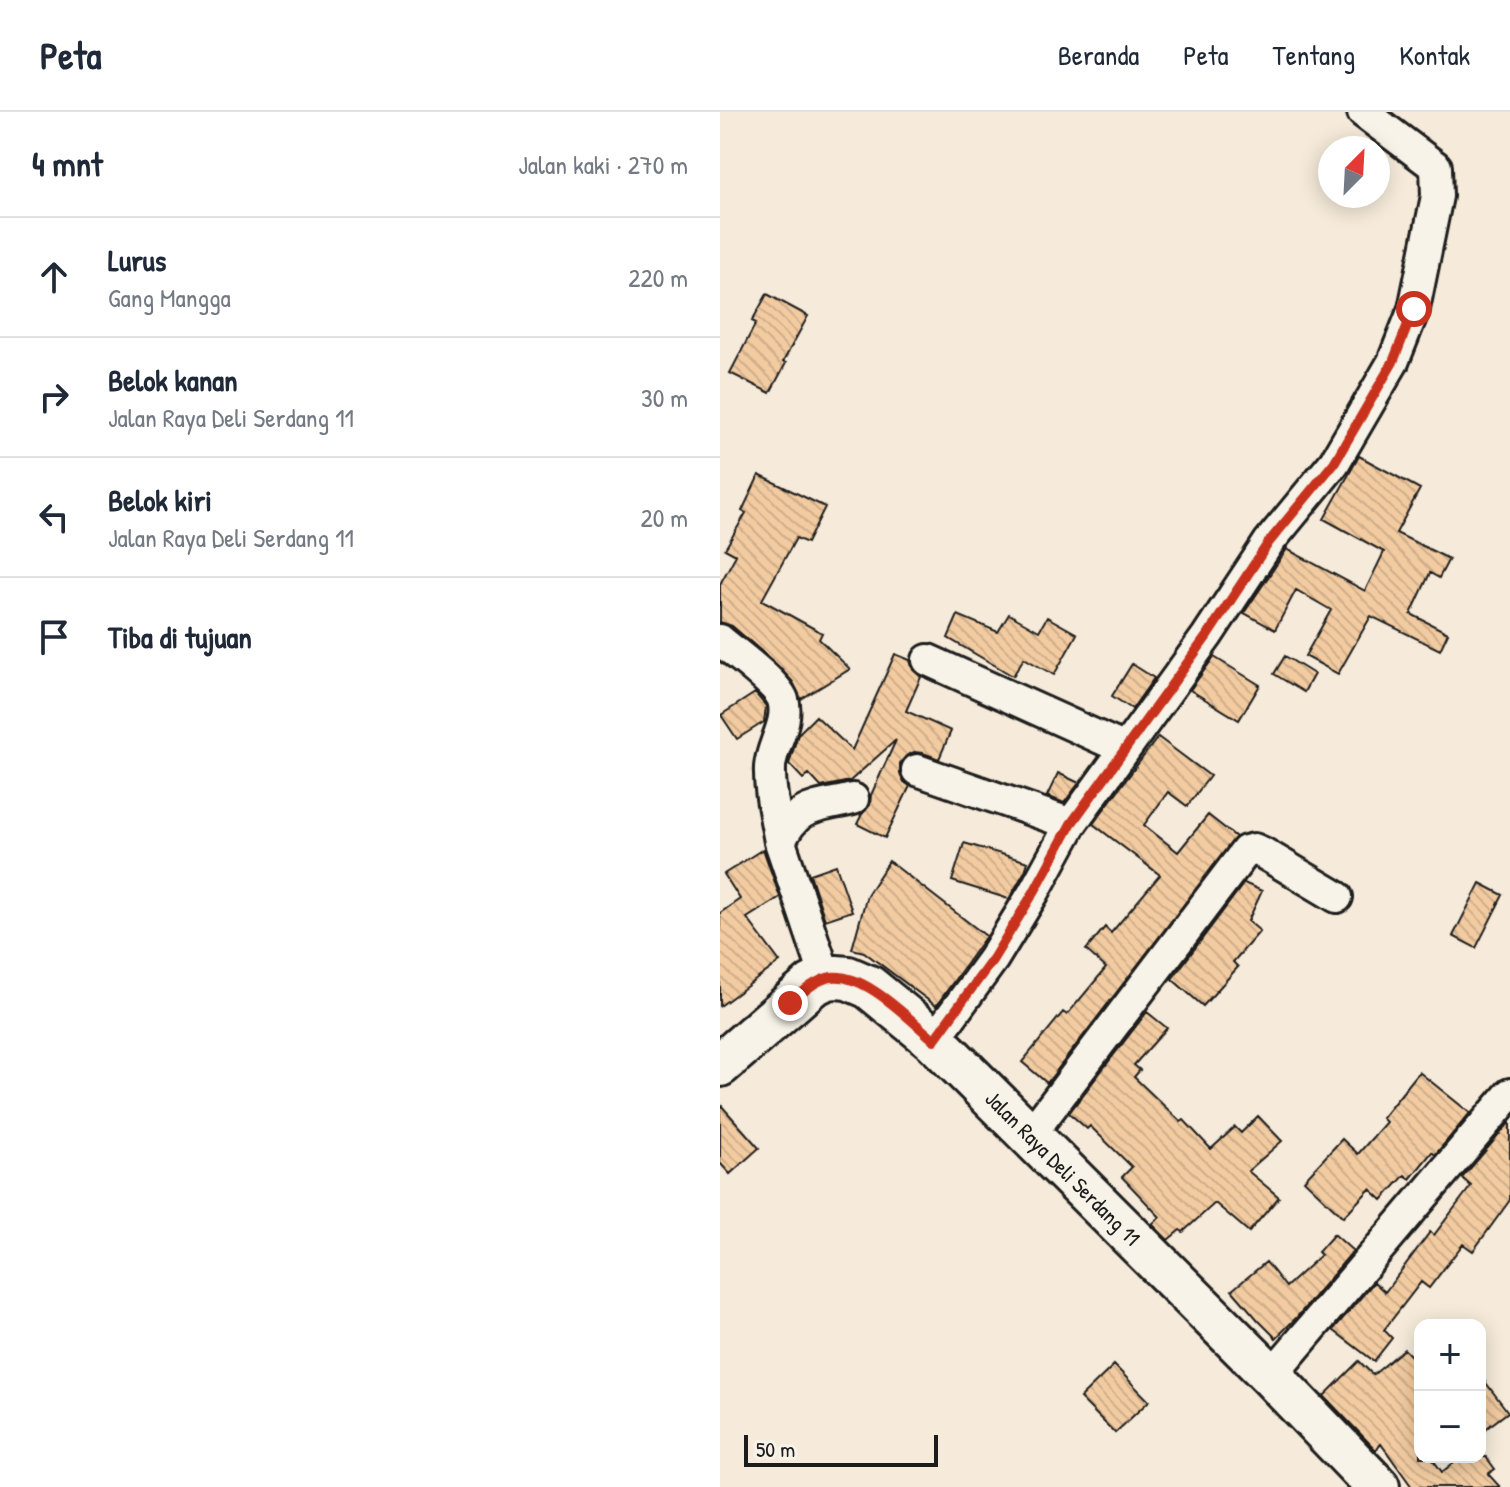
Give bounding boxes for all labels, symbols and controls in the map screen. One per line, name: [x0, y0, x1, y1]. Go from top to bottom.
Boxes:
text: Peta: [40, 29, 101, 81]
text: Beranda: [1058, 36, 1139, 74]
text: Peta: [1183, 36, 1229, 74]
text: Tentang: [1273, 36, 1355, 74]
text: Kontak: [1399, 36, 1470, 74]
north arrow: [1318, 136, 1390, 208]
text: 4 mnt: [32, 141, 103, 187]
text: Jalan kaki · 270 m: [518, 147, 688, 182]
text: Lurus: [108, 240, 166, 280]
icon: ahead: [32, 255, 76, 299]
text: 220 m: [628, 260, 688, 295]
text: Gang Mangga: [108, 280, 231, 315]
route start: [1396, 291, 1432, 327]
text: Belok kanan: [108, 360, 238, 400]
icon: right: [32, 375, 76, 419]
text: 30 m: [641, 380, 688, 415]
text: Jalan Raya Deli Serdang 11: [108, 400, 354, 435]
text: Belok kiri: [108, 480, 212, 520]
icon: left: [32, 495, 76, 539]
text: 20 m: [641, 500, 688, 535]
text: Jalan Raya Deli Serdang 11: [108, 520, 354, 555]
icon: arrive: [32, 615, 76, 659]
text: Tiba di tujuan: [108, 617, 252, 657]
route end: [772, 985, 808, 1021]
street label: Jalan Raya Deli Serdang 11: [979, 1084, 1147, 1252]
map controls: [1414, 1319, 1486, 1463]
button: +: [1414, 1319, 1486, 1391]
button: −: [1414, 1391, 1486, 1463]
scale bar: [744, 1431, 938, 1467]
text: 50 m: [756, 1434, 795, 1464]

